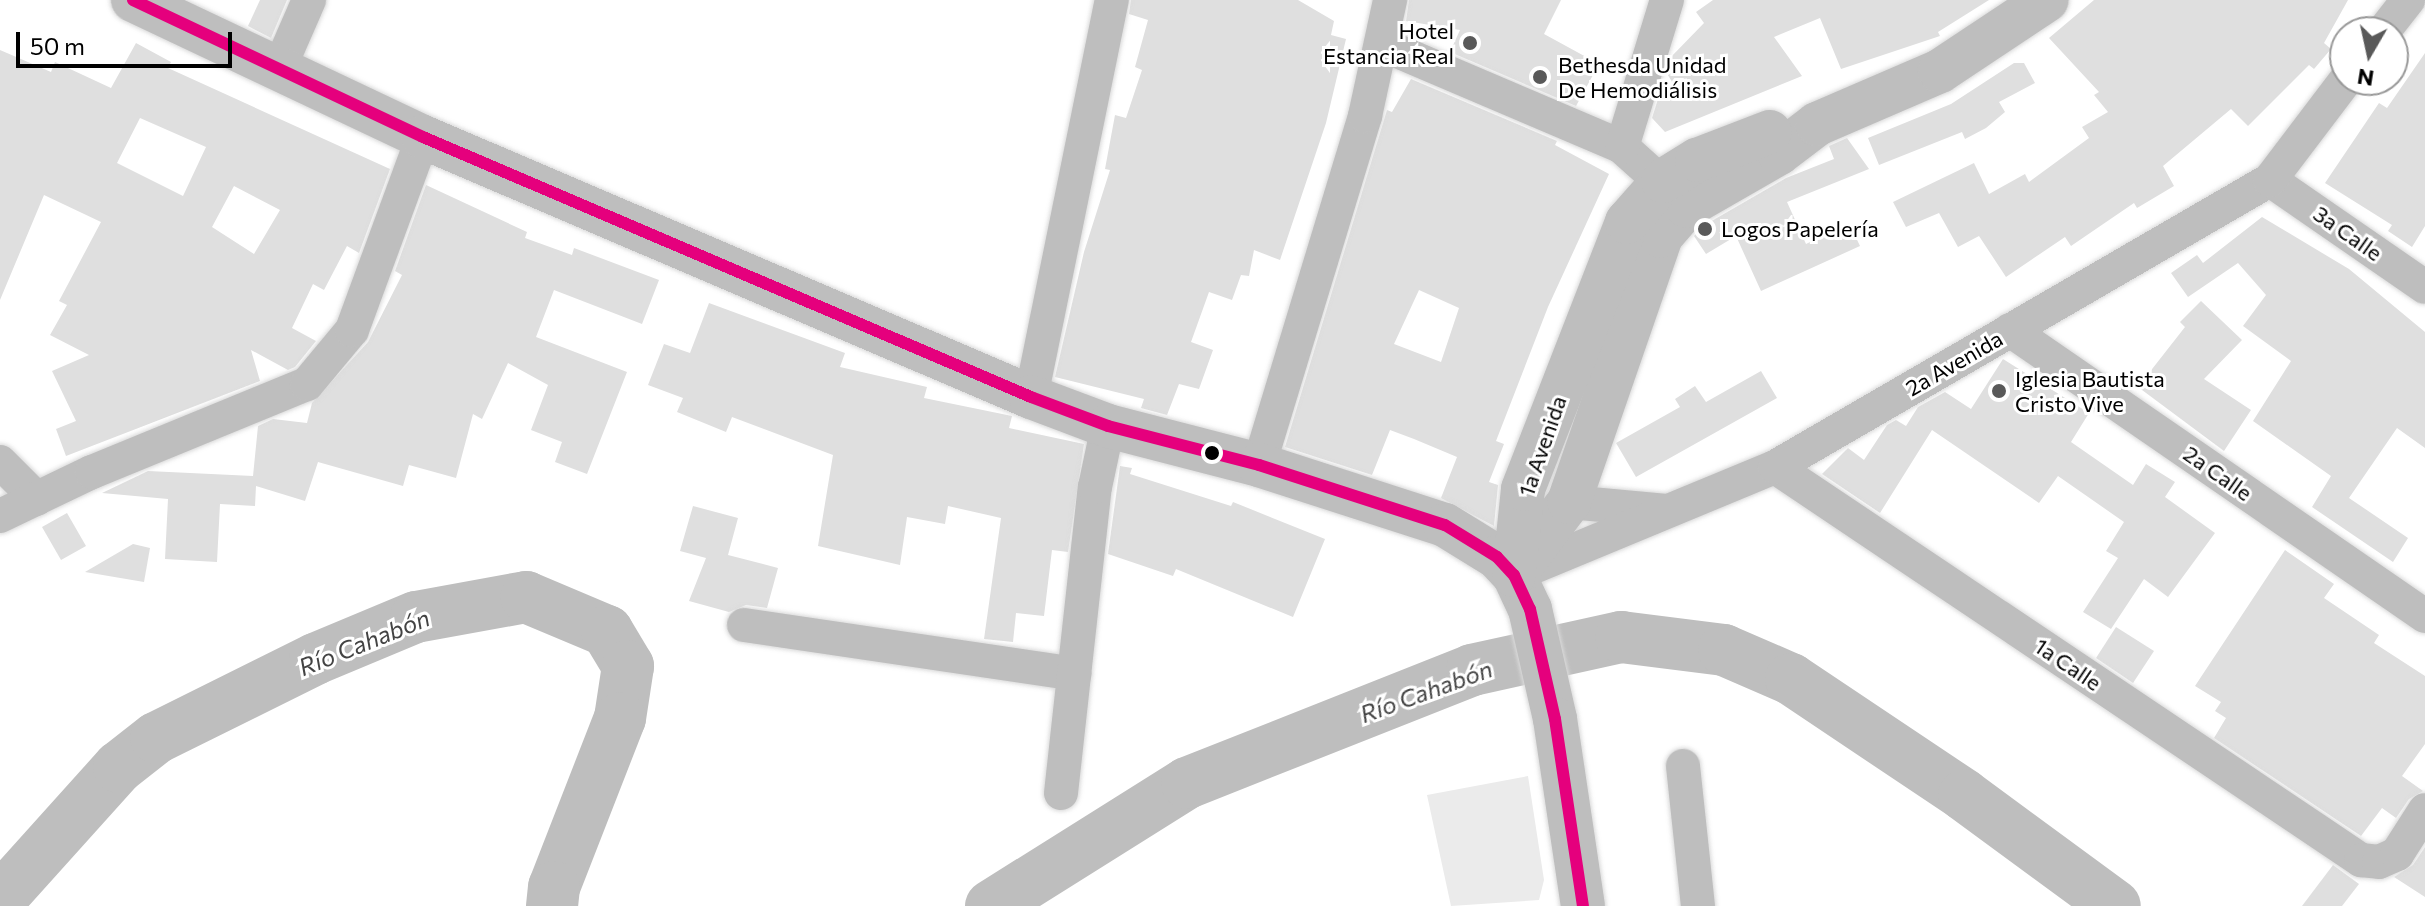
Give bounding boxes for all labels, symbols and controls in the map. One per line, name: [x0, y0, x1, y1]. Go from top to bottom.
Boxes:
scale bar: [20, 16, 236, 66]
north arrow: [2329, 16, 2409, 96]
place label: Hotel Estancia Real: [1323, 17, 1454, 68]
text: 50 m: [30, 31, 85, 60]
marker: Hotel Estancia Real: [1461, 34, 1479, 52]
place label: Bethesda Unidad De Hemodiálisis: [1558, 51, 1727, 102]
text: N: [2355, 64, 2376, 93]
marker: Bethesda Unidad De Hemodiálisis: [1529, 66, 1551, 88]
street label: 3a Calle: [2309, 200, 2387, 266]
place label: Logos Papelería: [1721, 216, 1879, 242]
marker: Logos Papelería: [1696, 220, 1714, 238]
street label: 2a Avenida: [1901, 325, 2007, 401]
place label: Iglesia Bautista Cristo Vive: [2015, 365, 2165, 416]
marker: Iglesia Bautista Cristo Vive: [1990, 382, 2008, 400]
street label: 1a Avenida: [1513, 392, 1571, 500]
street label: 2a Calle: [2179, 440, 2257, 506]
unlabelled marker: [1204, 445, 1220, 461]
water label: Río Cahabón: [294, 603, 434, 681]
street label: 1a Calle: [2030, 632, 2106, 696]
water label: Río Cahabón: [1356, 654, 1496, 728]

